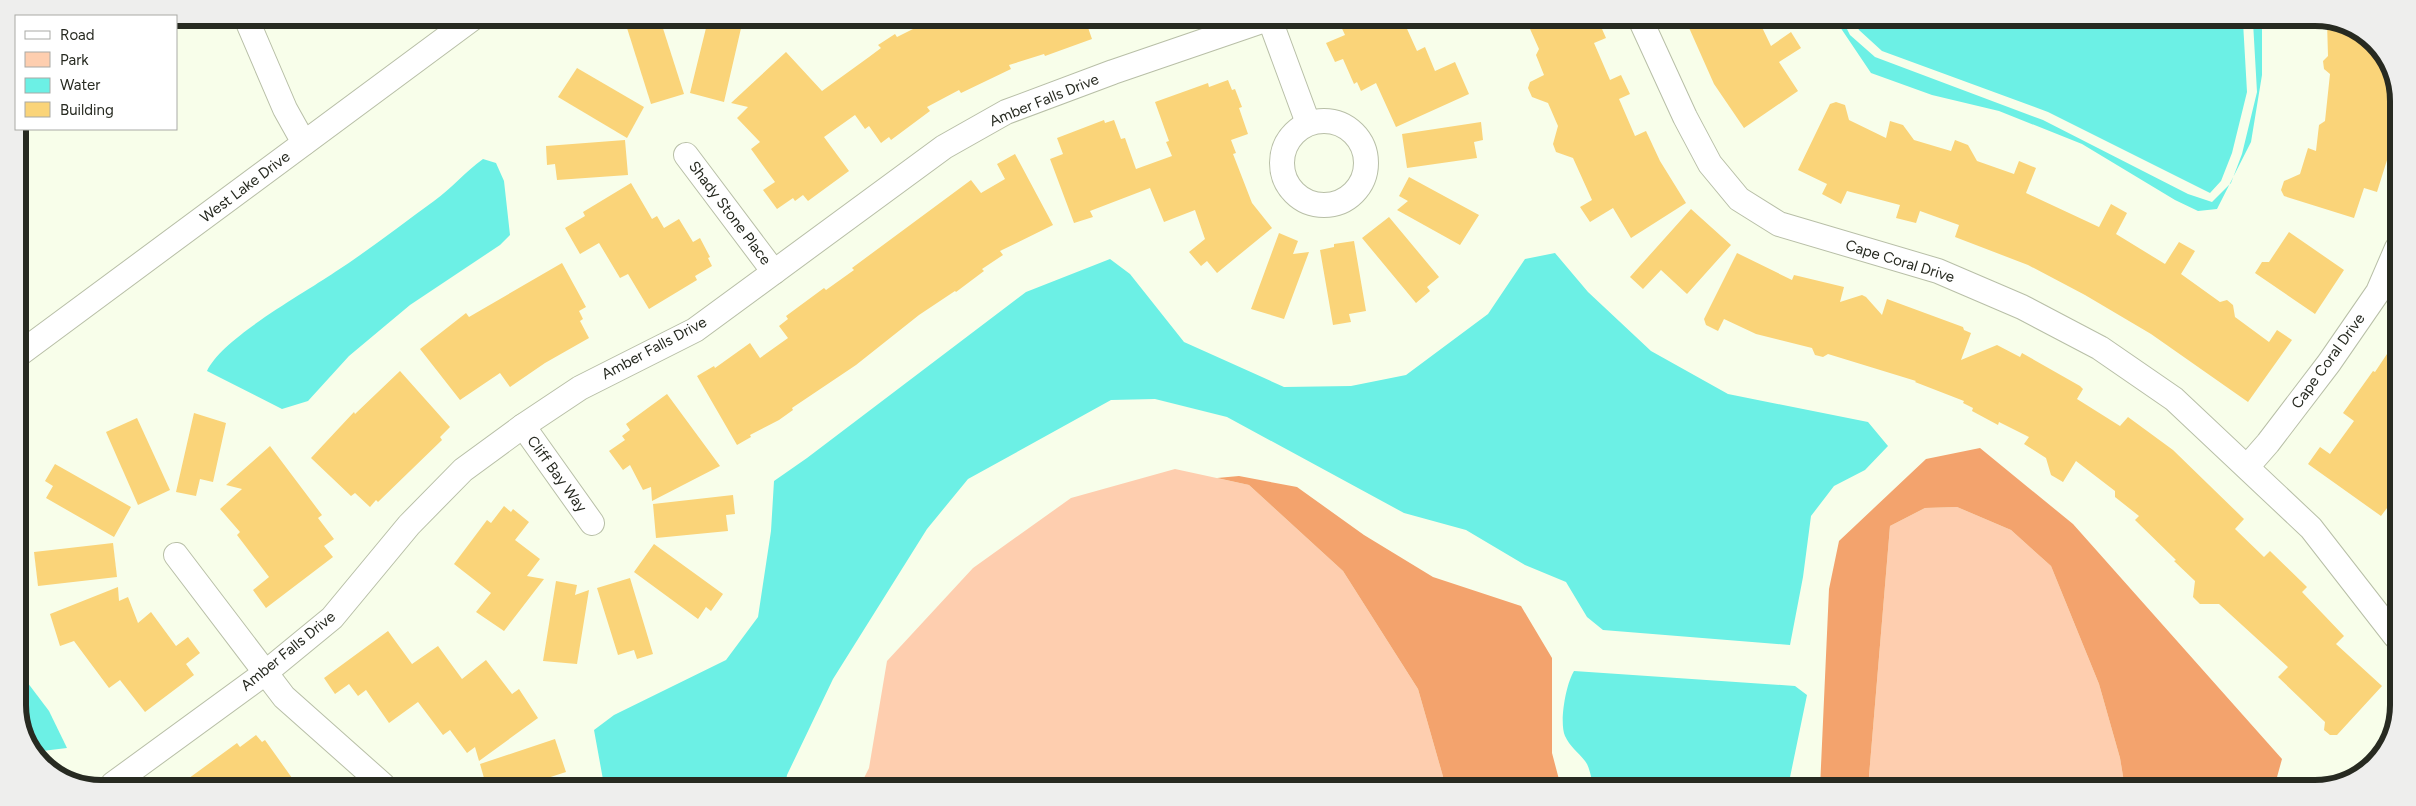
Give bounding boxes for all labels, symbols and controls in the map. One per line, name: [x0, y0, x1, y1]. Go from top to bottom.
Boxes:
legend: [15, 15, 178, 130]
text: Road: [60, 26, 95, 44]
text: Park: [60, 51, 89, 69]
street label: Amber Falls Drive: [987, 70, 1101, 130]
text: Water: [60, 76, 100, 94]
text: Building: [60, 101, 114, 119]
street label: West Lake Drive: [197, 147, 293, 227]
street label: Shady Stone Place: [685, 158, 775, 268]
street label: Cape Coral Drive: [1843, 236, 1957, 286]
street label: Cape Coral Drive: [2287, 310, 2369, 412]
street label: Amber Falls Drive: [598, 313, 710, 383]
street label: Cliff Bay Way: [523, 432, 591, 516]
street label: Amber Falls Drive: [237, 607, 339, 695]

